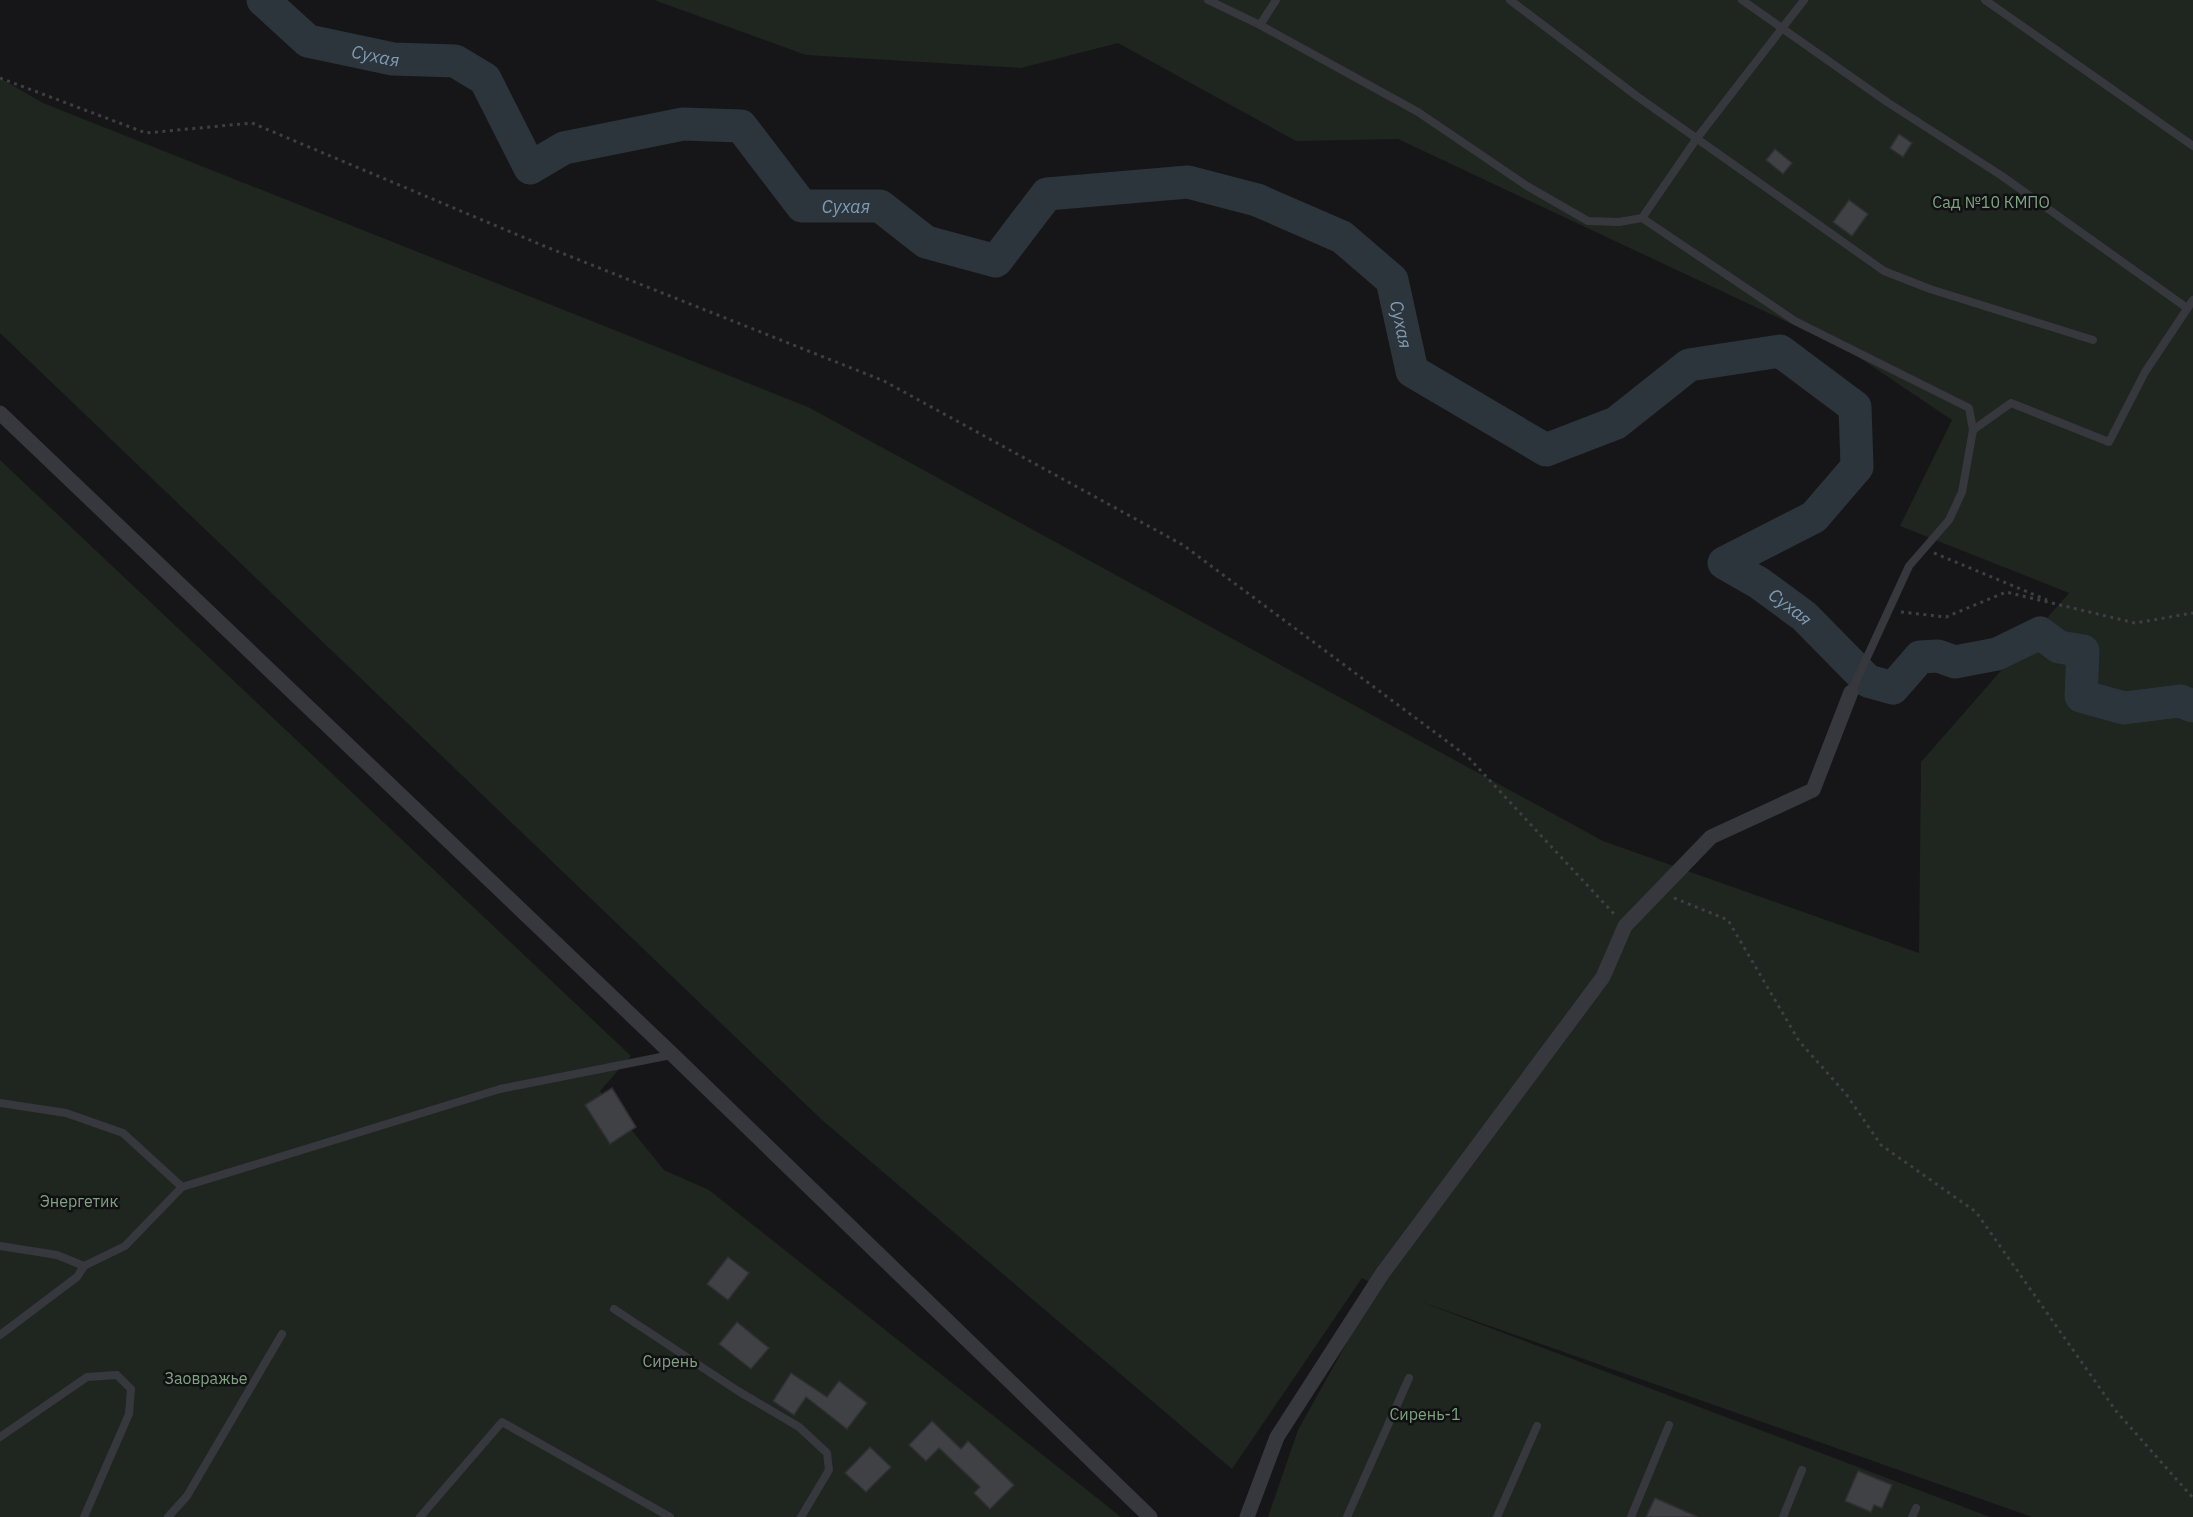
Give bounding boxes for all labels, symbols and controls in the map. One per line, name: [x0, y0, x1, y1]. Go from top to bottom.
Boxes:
water label: Сухая: [350, 39, 400, 71]
park label: Сад №10 КМПО: [1932, 192, 2050, 212]
water label: Сухая: [822, 195, 870, 218]
water label: Сухая: [1385, 298, 1418, 350]
water label: Сухая: [1764, 583, 1818, 630]
park label: Энергетик: [40, 1191, 118, 1211]
park label: Сирень: [642, 1351, 698, 1371]
park label: Заовражье: [164, 1368, 248, 1388]
park label: Сирень-1: [1389, 1404, 1461, 1424]

